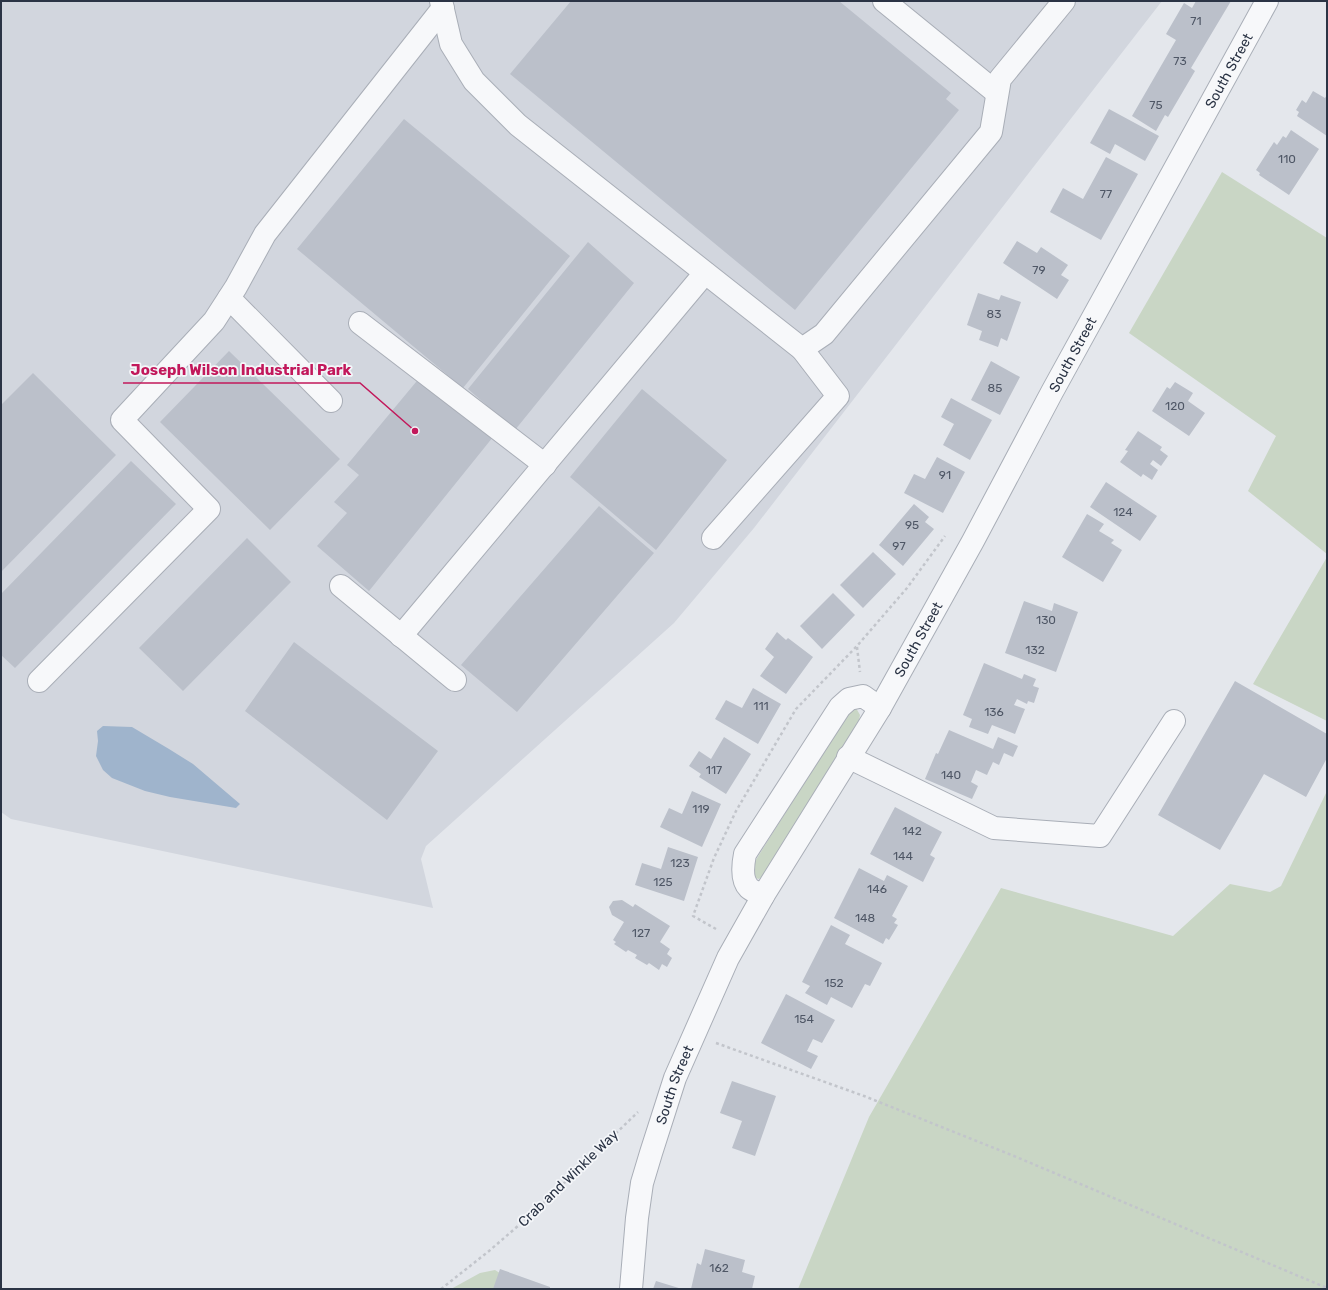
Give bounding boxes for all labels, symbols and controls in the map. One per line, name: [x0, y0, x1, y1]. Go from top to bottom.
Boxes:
house number: 71: [1190, 14, 1202, 28]
street label: South Street: [1202, 30, 1257, 111]
house number: 73: [1173, 54, 1187, 68]
house number: 75: [1149, 98, 1163, 112]
house number: 110: [1278, 152, 1296, 166]
house number: 77: [1100, 187, 1112, 201]
house number: 79: [1032, 263, 1046, 277]
house number: 83: [987, 307, 1001, 321]
street label: South Street: [1046, 314, 1101, 395]
callout: Joseph Wilson Industrial Park: [123, 356, 360, 383]
text: Joseph Wilson Industrial Park: [131, 361, 352, 379]
house number: 85: [988, 381, 1002, 395]
house number: 120: [1165, 399, 1185, 413]
house number: 91: [939, 468, 951, 482]
house number: 124: [1113, 505, 1133, 519]
house number: 95: [905, 518, 919, 532]
house number: 97: [892, 539, 906, 553]
street label: South Street: [891, 599, 947, 680]
house number: 130: [1036, 613, 1056, 627]
house number: 132: [1025, 643, 1045, 657]
house number: 111: [753, 699, 769, 713]
house number: 136: [984, 705, 1004, 719]
house number: 117: [706, 763, 722, 777]
house number: 140: [941, 768, 961, 782]
house number: 119: [692, 802, 710, 816]
house number: 142: [902, 824, 922, 838]
house number: 144: [893, 849, 914, 863]
house number: 123: [670, 856, 690, 870]
house number: 125: [653, 875, 673, 889]
house number: 146: [867, 882, 887, 896]
house number: 148: [855, 911, 875, 925]
house number: 127: [632, 926, 650, 940]
house number: 152: [824, 976, 844, 990]
house number: 154: [794, 1012, 814, 1026]
street label: South Street: [653, 1042, 698, 1127]
street label: Crab and Winkle Way: [515, 1126, 622, 1231]
house number: 162: [709, 1261, 729, 1275]

